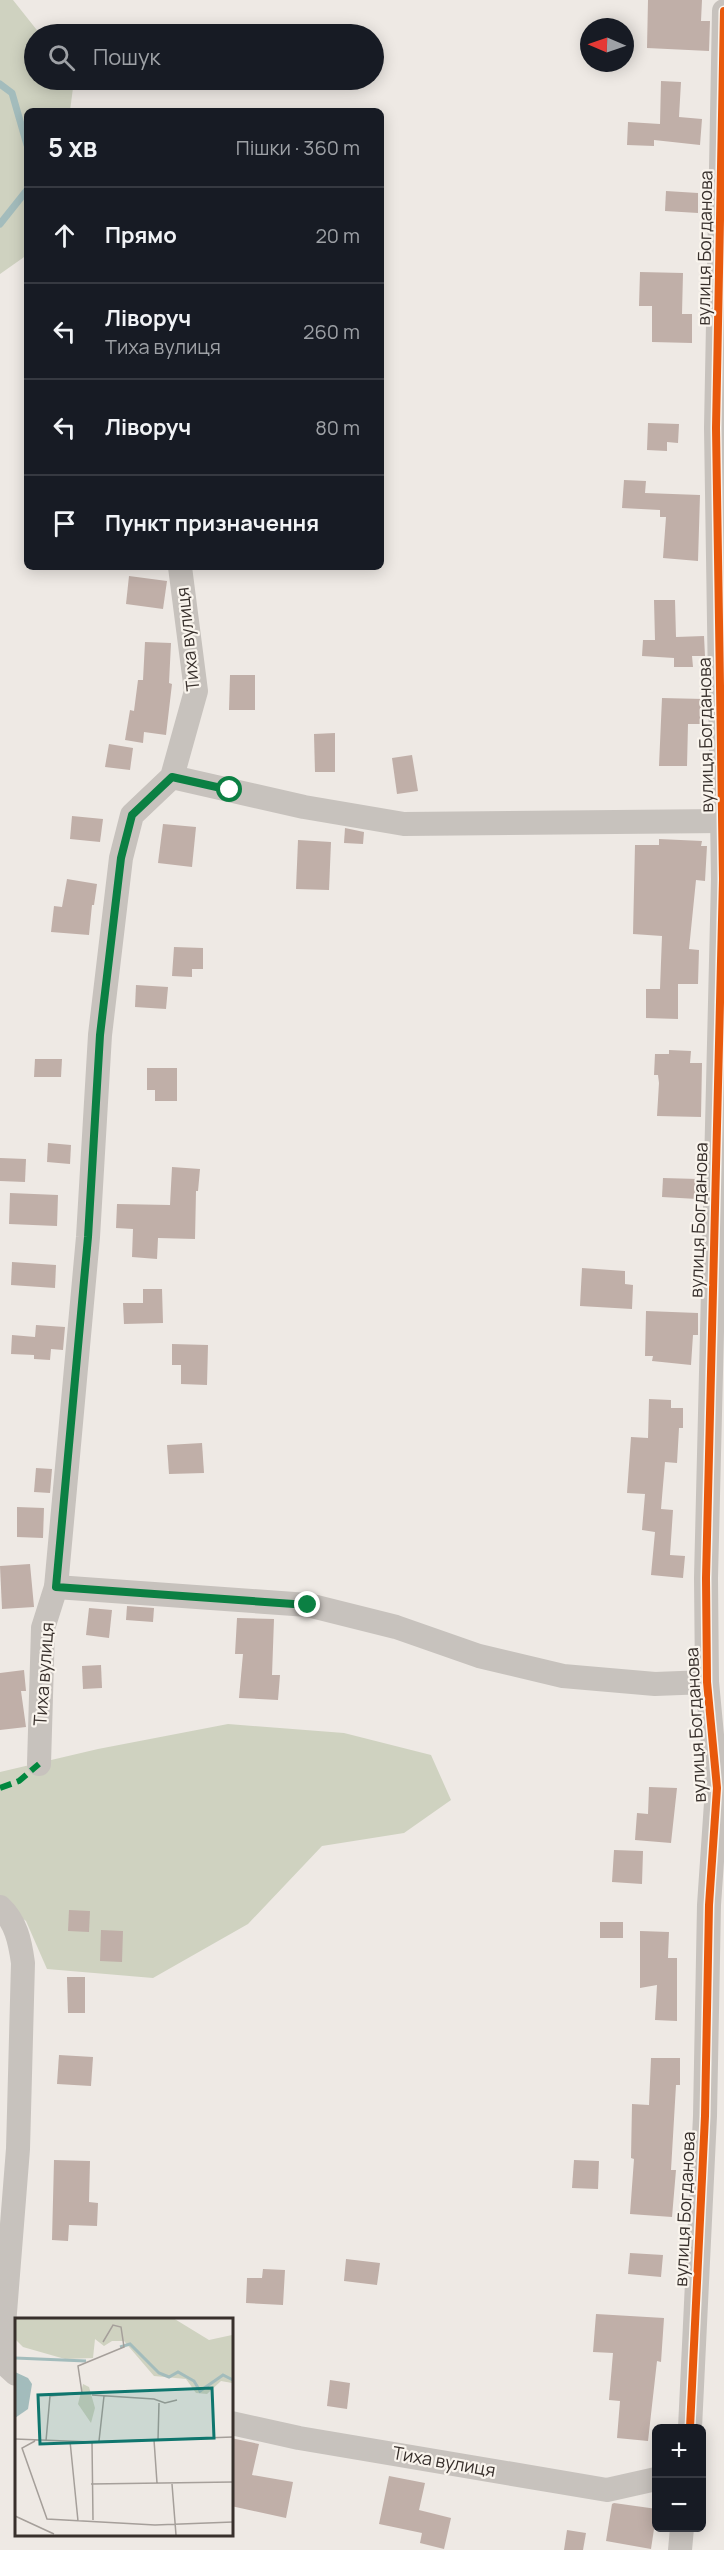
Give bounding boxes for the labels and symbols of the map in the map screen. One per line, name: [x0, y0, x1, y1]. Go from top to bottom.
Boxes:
north arrow: [580, 18, 634, 72]
street label: вулиця Богданова: [691, 170, 717, 326]
street label: Тиха вулиця: [170, 586, 204, 692]
street label: вулиця Богданова: [692, 657, 718, 813]
route start: [216, 776, 242, 802]
street label: вулиця Богданова: [683, 1142, 713, 1298]
route end: [294, 1591, 320, 1617]
street label: Тиха вулиця: [27, 1621, 59, 1727]
street label: вулиця Богданова: [679, 1647, 711, 1803]
street label: вулиця Богданова: [668, 2131, 700, 2287]
inset map: [15, 2318, 232, 2535]
street label: Тиха вулиця: [391, 2440, 498, 2482]

